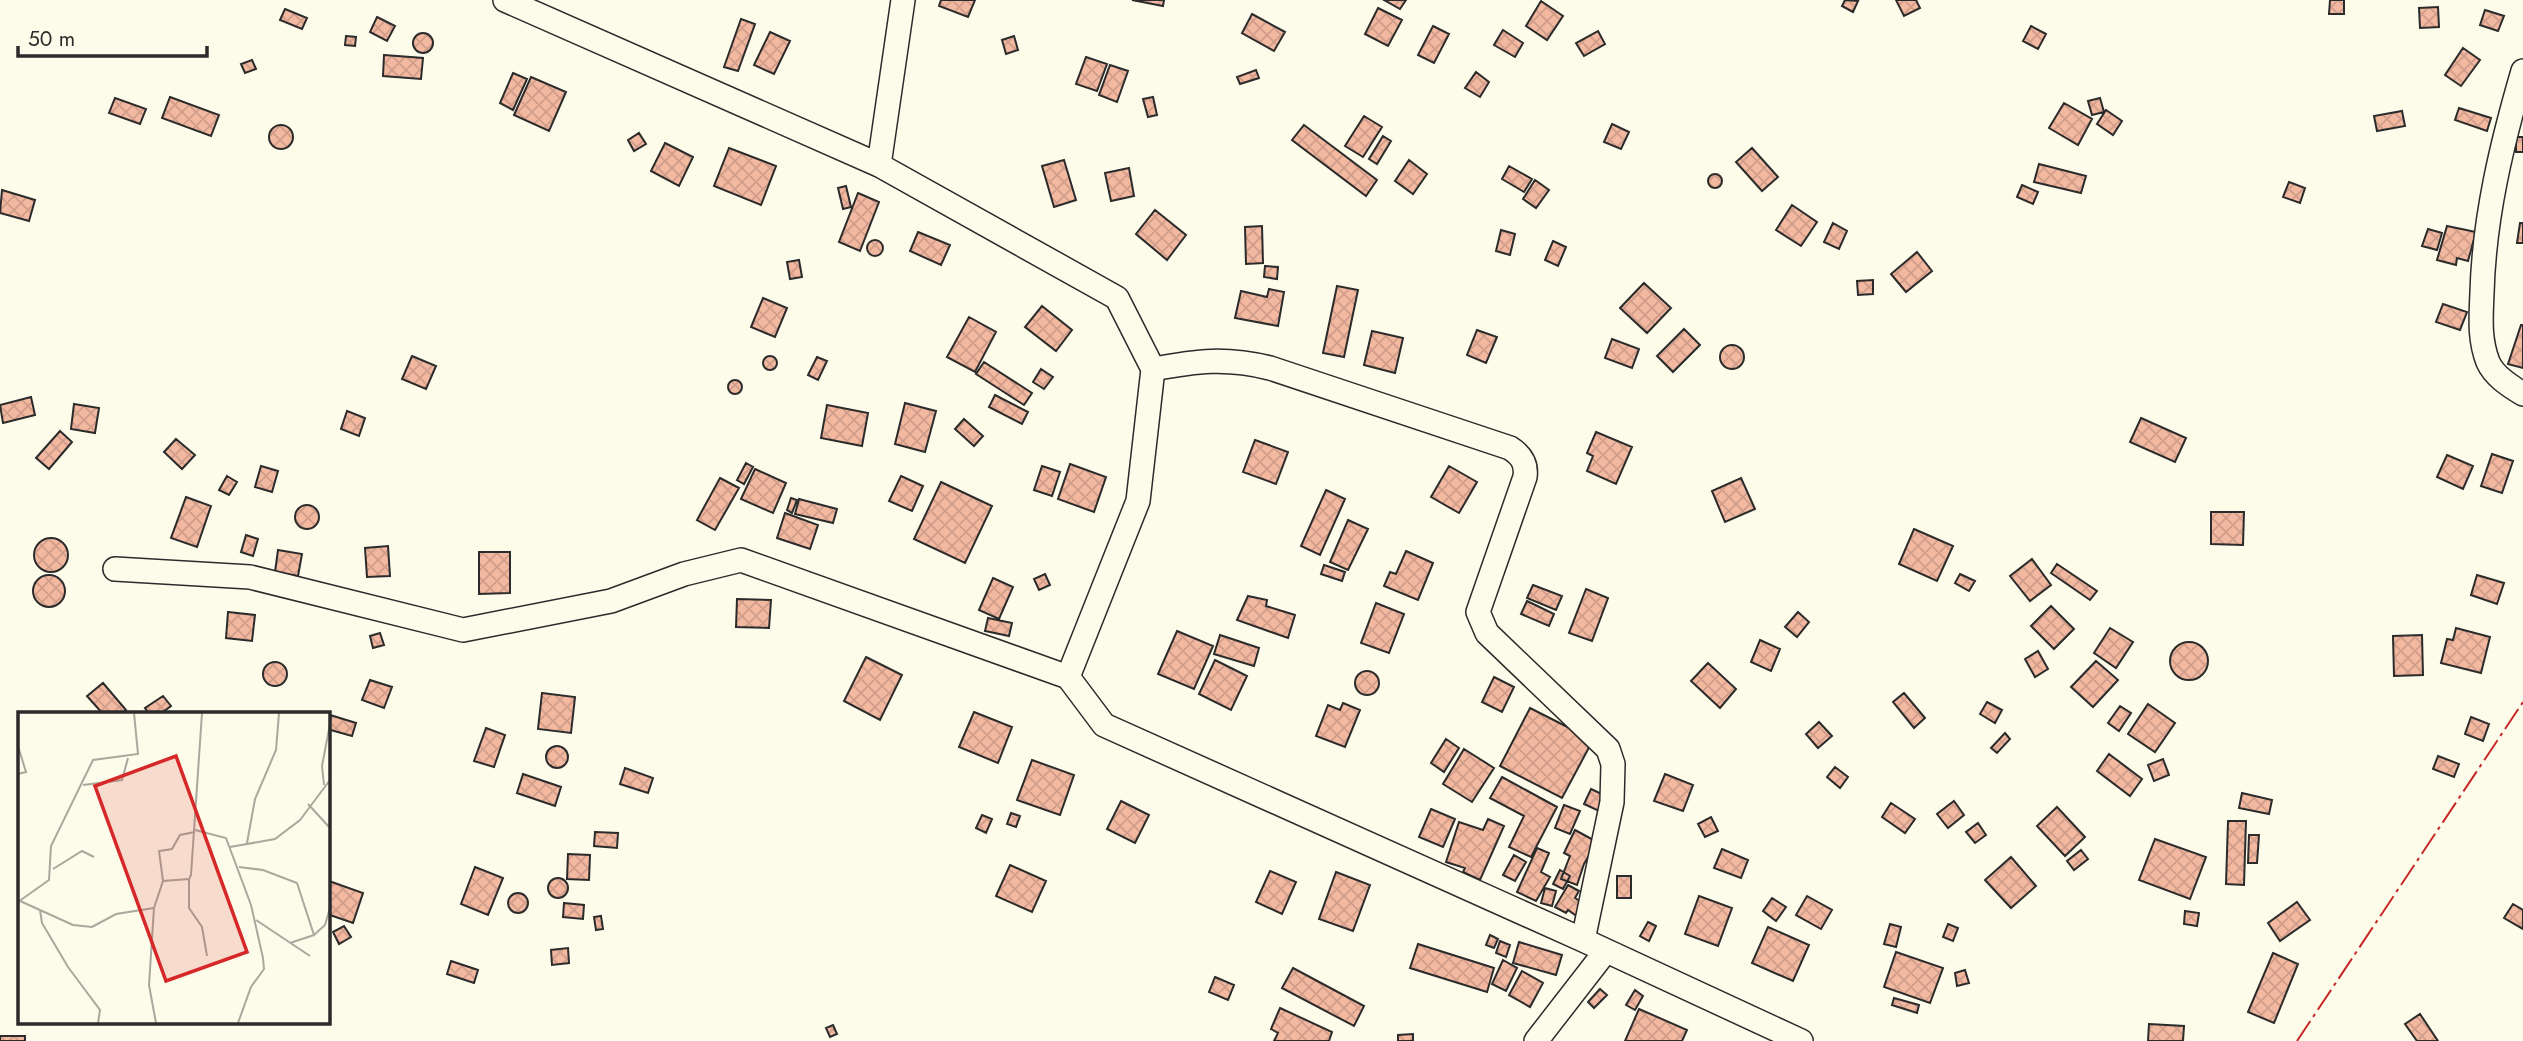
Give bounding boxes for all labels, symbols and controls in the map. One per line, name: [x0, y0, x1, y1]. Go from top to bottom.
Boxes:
scale bar: [18, 14, 206, 58]
text: 50 m: [28, 24, 75, 54]
inset map: [18, 712, 329, 1024]

